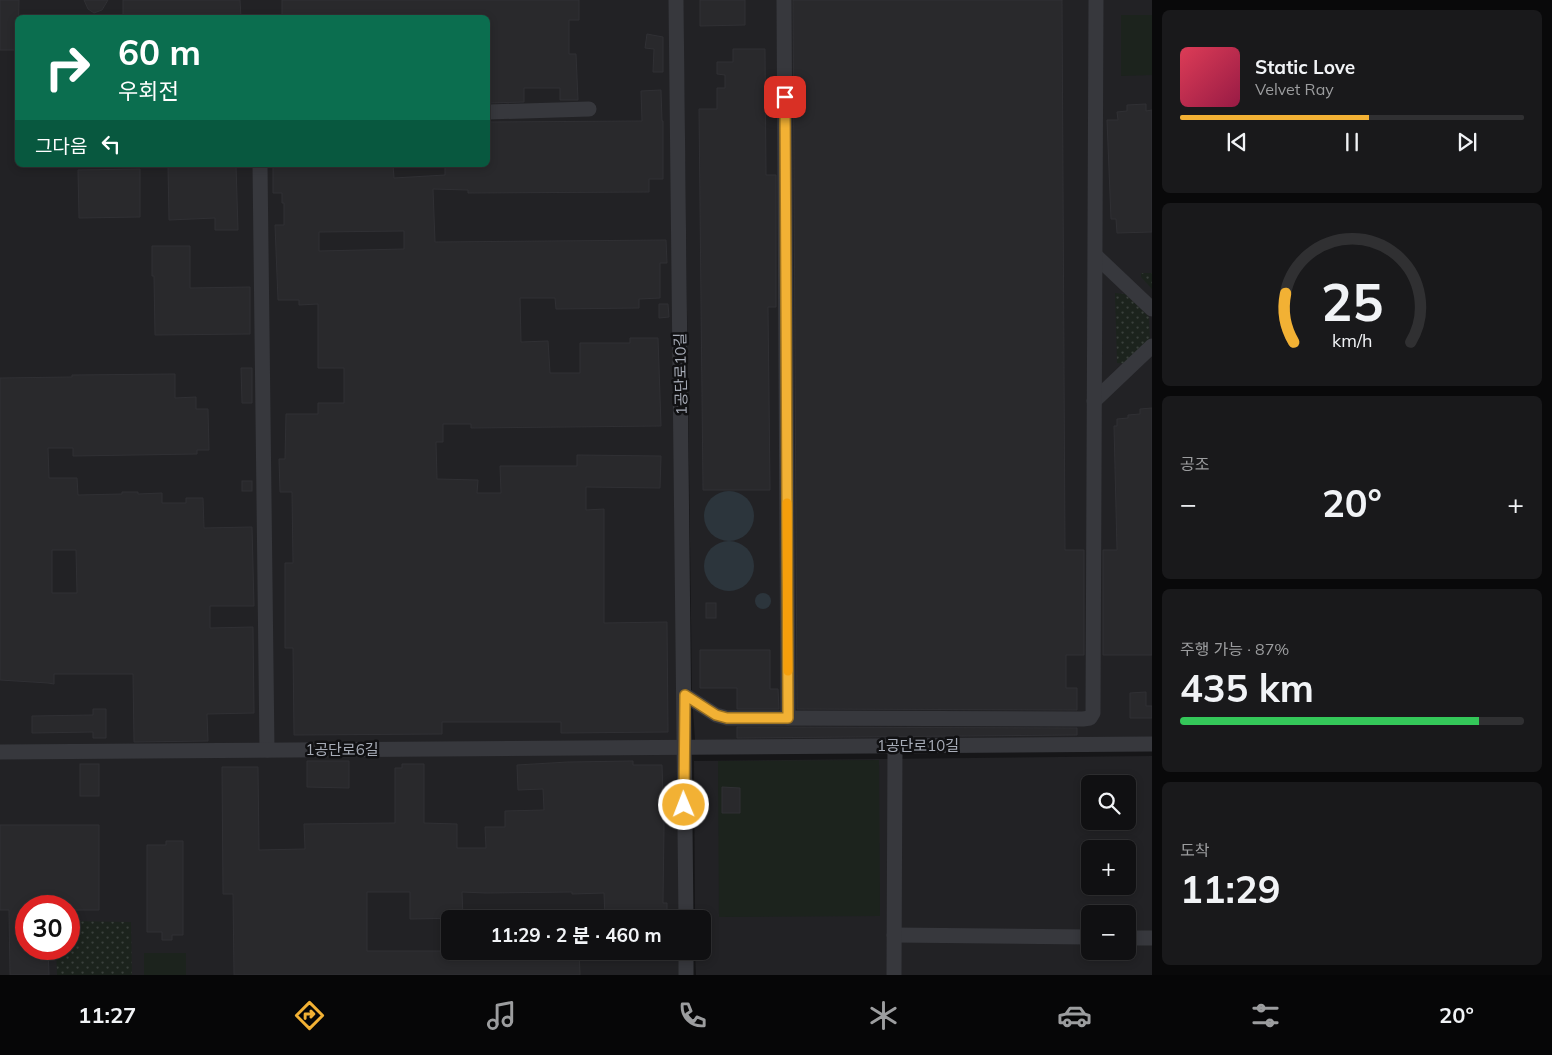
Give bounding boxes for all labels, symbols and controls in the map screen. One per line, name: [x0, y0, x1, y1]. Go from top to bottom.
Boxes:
text: 60 m: [118, 30, 201, 74]
icon: right: [35, 35, 100, 100]
text: Static Love: [1255, 55, 1355, 79]
pin: [764, 76, 806, 118]
text: 우회전: [118, 77, 179, 105]
text: Velvet Ray: [1255, 79, 1334, 99]
icon: arrive: [771, 83, 799, 111]
icon: previous: [1223, 128, 1251, 156]
icon: pause: [1338, 128, 1366, 156]
icon: next: [1453, 128, 1481, 156]
icon: left: [97, 130, 125, 158]
text: 그다음: [35, 134, 87, 158]
text: 25: [1321, 269, 1383, 334]
text: km/h: [1332, 329, 1372, 351]
street label: 1공단로10길: [670, 333, 691, 415]
text: 공조: [1180, 454, 1209, 474]
text: 20°: [1322, 479, 1382, 527]
text: −: [1180, 486, 1197, 521]
text: +: [1507, 486, 1524, 521]
text: 주행 가능 · 87%: [1180, 639, 1289, 659]
text: 435 km: [1180, 664, 1314, 712]
street label: 1공단로10길: [877, 736, 959, 755]
street label: 1공단로6길: [305, 740, 379, 759]
map controls: [1081, 775, 1136, 960]
button: search: [1081, 775, 1136, 830]
position arrow: [657, 778, 709, 830]
button: +: [1081, 840, 1136, 895]
text: 도착: [1180, 840, 1209, 860]
text: 11:29: [1180, 865, 1281, 913]
speed limit sign: 30: [15, 895, 80, 960]
button: −: [1081, 905, 1136, 960]
text: 11:29 · 2 분 · 460 m: [490, 923, 662, 947]
icon: directions: [292, 998, 327, 1033]
icon: music: [484, 998, 519, 1033]
icon: phone: [675, 998, 710, 1033]
icon: climate: [866, 998, 901, 1033]
icon: car: [1057, 998, 1092, 1033]
icon: filters: [1248, 998, 1283, 1033]
text: 11:27: [78, 1001, 136, 1029]
text: 20°: [1439, 1001, 1474, 1029]

